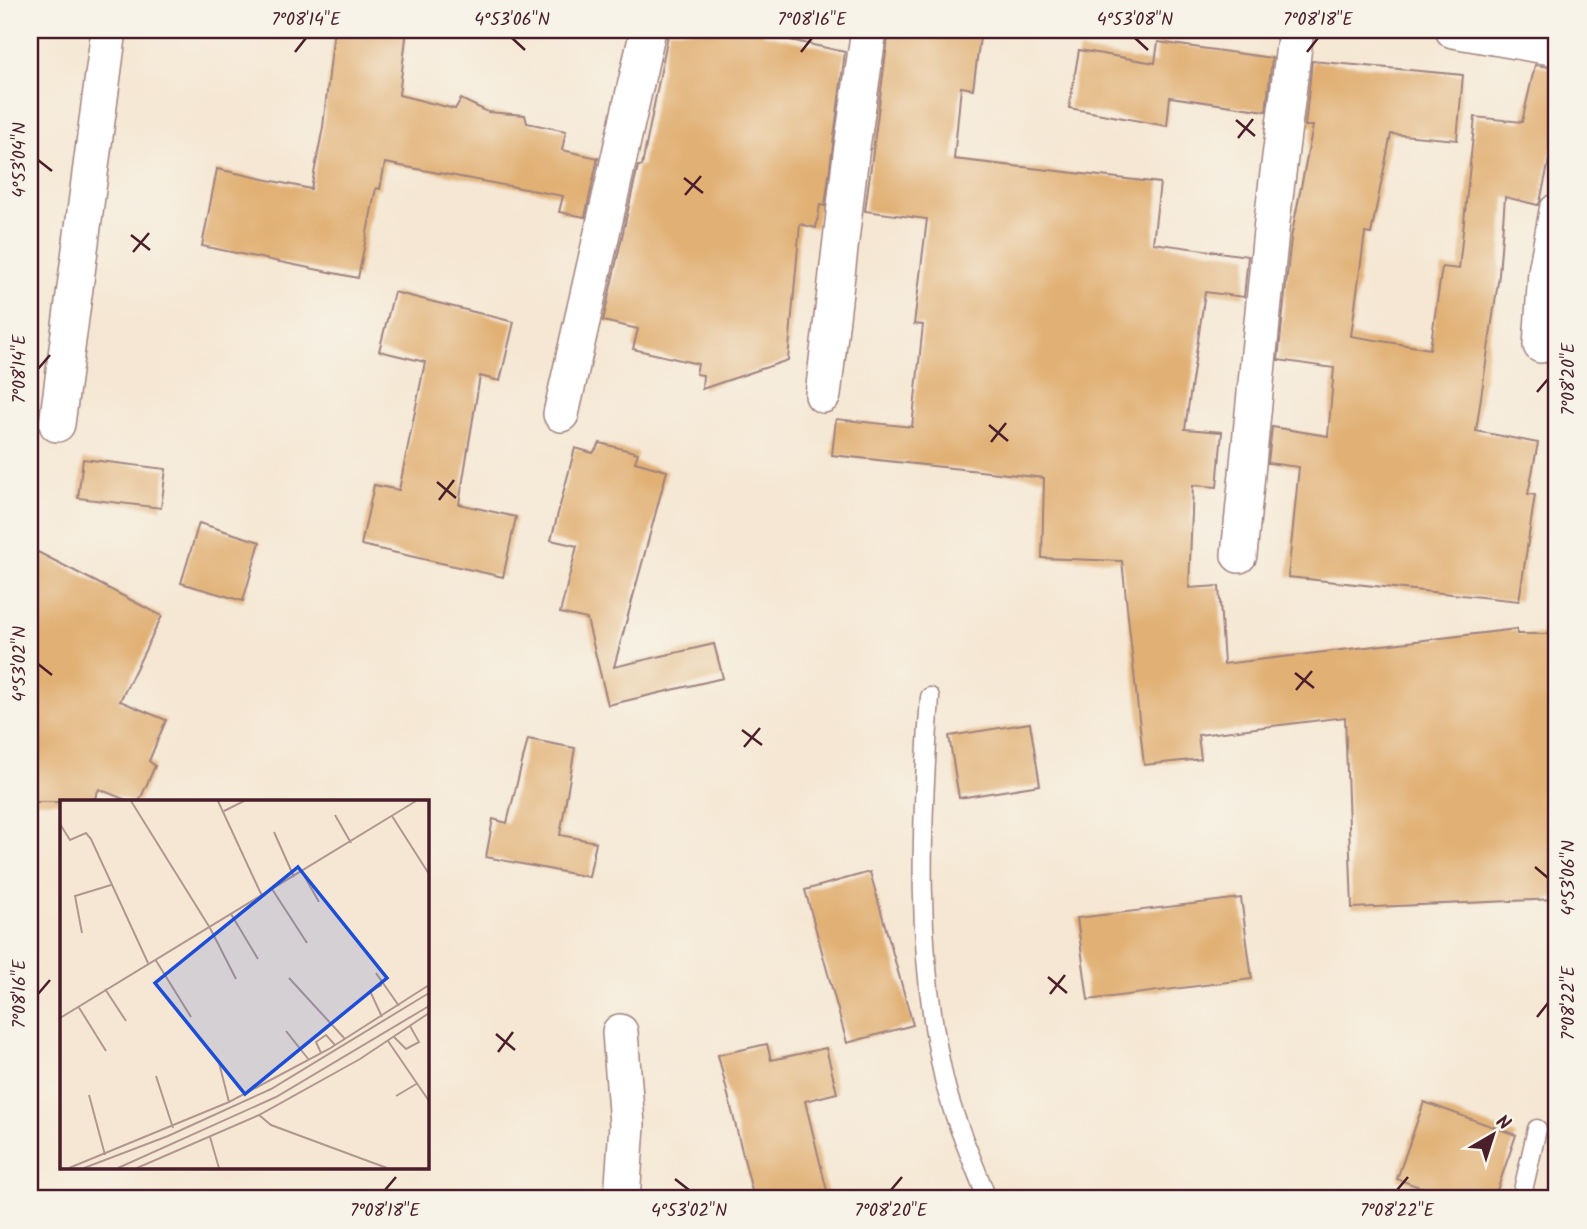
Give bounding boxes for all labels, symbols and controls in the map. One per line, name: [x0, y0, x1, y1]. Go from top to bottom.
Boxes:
text: 7°08'14"E: [272, 6, 341, 35]
text: 4°53'06"N: [474, 6, 550, 35]
text: 7°08'16"E: [778, 6, 847, 35]
text: 4°53'08"N: [1097, 6, 1173, 35]
text: 7°08'18"E: [1283, 6, 1353, 35]
text: 4°53'04"N: [6, 122, 35, 198]
text: 7°08'14"E: [6, 334, 35, 403]
text: 7°08'20"E: [1555, 342, 1584, 415]
text: 4°53'02"N: [6, 626, 35, 702]
inset map: [60, 800, 429, 1170]
text: 4°53'06"N: [1555, 840, 1584, 916]
text: 7°08'16"E: [6, 959, 35, 1029]
text: 7°08'22"E: [1555, 965, 1584, 1040]
north arrow: [1458, 1100, 1528, 1170]
text: N: [1488, 1108, 1517, 1139]
text: 7°08'18"E: [350, 1197, 420, 1226]
text: 4°53'02"N: [651, 1197, 727, 1226]
text: 7°08'20"E: [855, 1197, 928, 1226]
text: 7°08'22"E: [1360, 1197, 1435, 1226]

